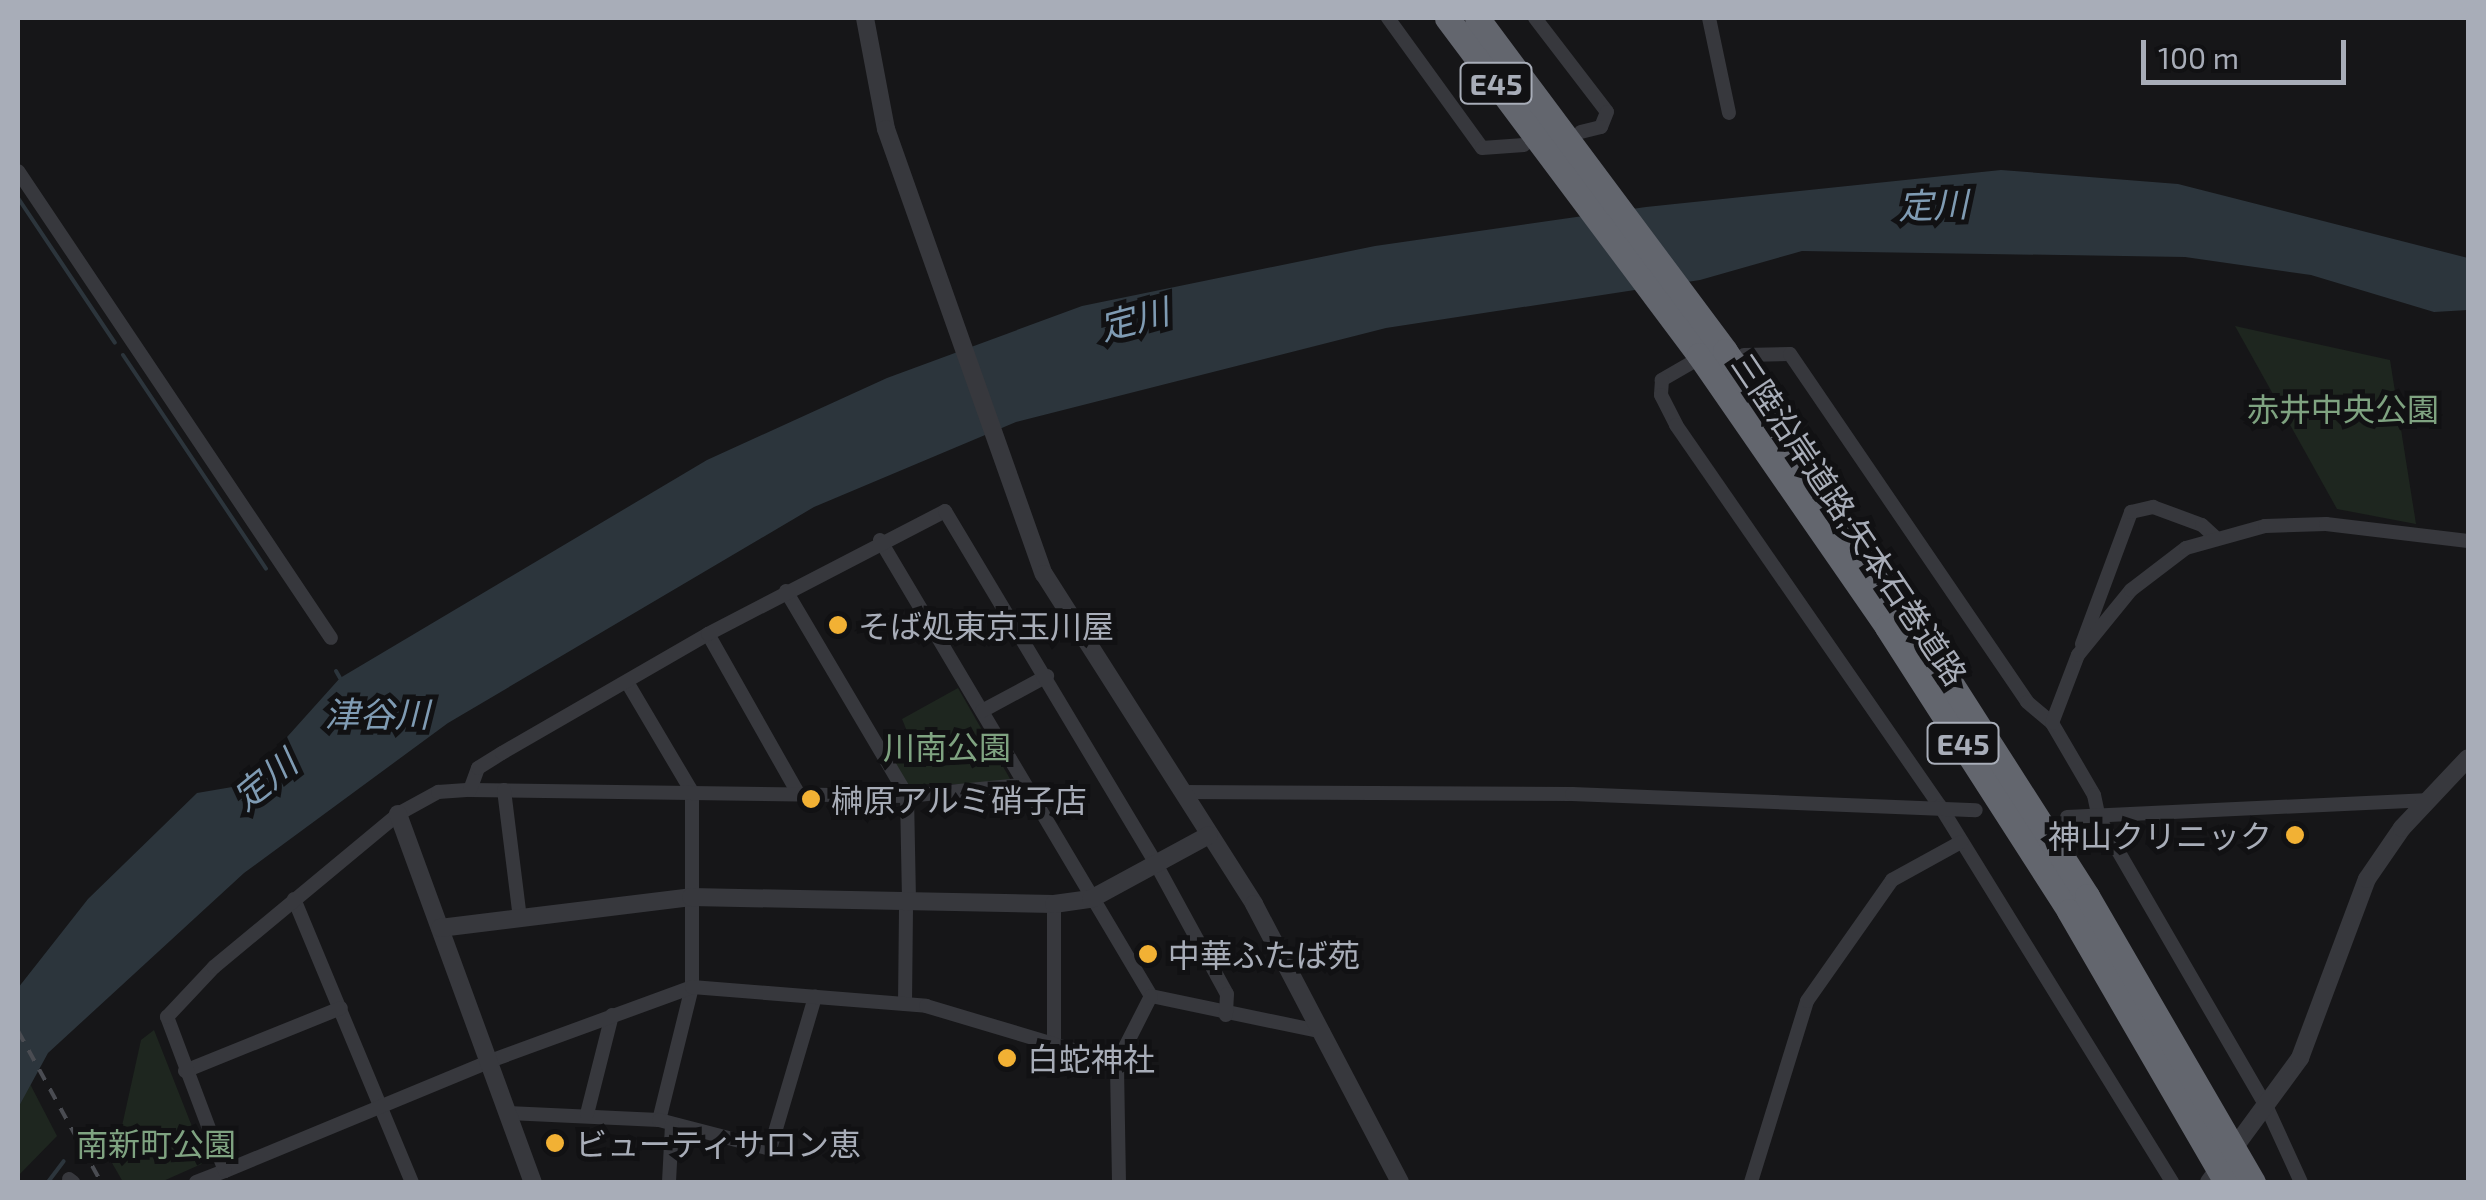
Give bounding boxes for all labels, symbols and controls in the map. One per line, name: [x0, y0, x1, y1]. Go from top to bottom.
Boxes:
scale bar: [2146, 20, 2351, 82]
text: 100 m: [2158, 39, 2239, 75]
road number: E45: [1458, 58, 1534, 108]
water label: 定川: [1897, 182, 1969, 226]
water label: 定川: [1095, 289, 1173, 347]
street label: 三陸沿岸道路;矢本石巻道路: [1725, 346, 1975, 692]
park label: 赤井中央公園: [2247, 389, 2439, 427]
place label: そば処東京玉川屋: [858, 606, 1114, 644]
marker: そば処東京玉川屋: [827, 614, 849, 636]
water label: 津谷川: [325, 692, 429, 734]
road number: E45: [1926, 718, 2000, 768]
park label: 川南公園: [883, 727, 1011, 765]
water label: 定川: [224, 741, 304, 817]
place label: 榊原アルミ硝子店: [831, 780, 1087, 818]
marker: 榊原アルミ硝子店: [800, 788, 822, 810]
place label: 神山クリニック: [2048, 816, 2272, 854]
marker: 神山クリニック: [2282, 822, 2308, 848]
place label: 中華ふたば苑: [1168, 935, 1360, 973]
marker: 中華ふたば苑: [1137, 943, 1159, 965]
place label: 白蛇神社: [1027, 1039, 1155, 1077]
marker: 白蛇神社: [996, 1047, 1018, 1069]
park label: 南新町公園: [76, 1124, 236, 1162]
place label: ビューティサロン恵: [575, 1124, 863, 1162]
marker: ビューティサロン恵: [544, 1132, 566, 1154]

